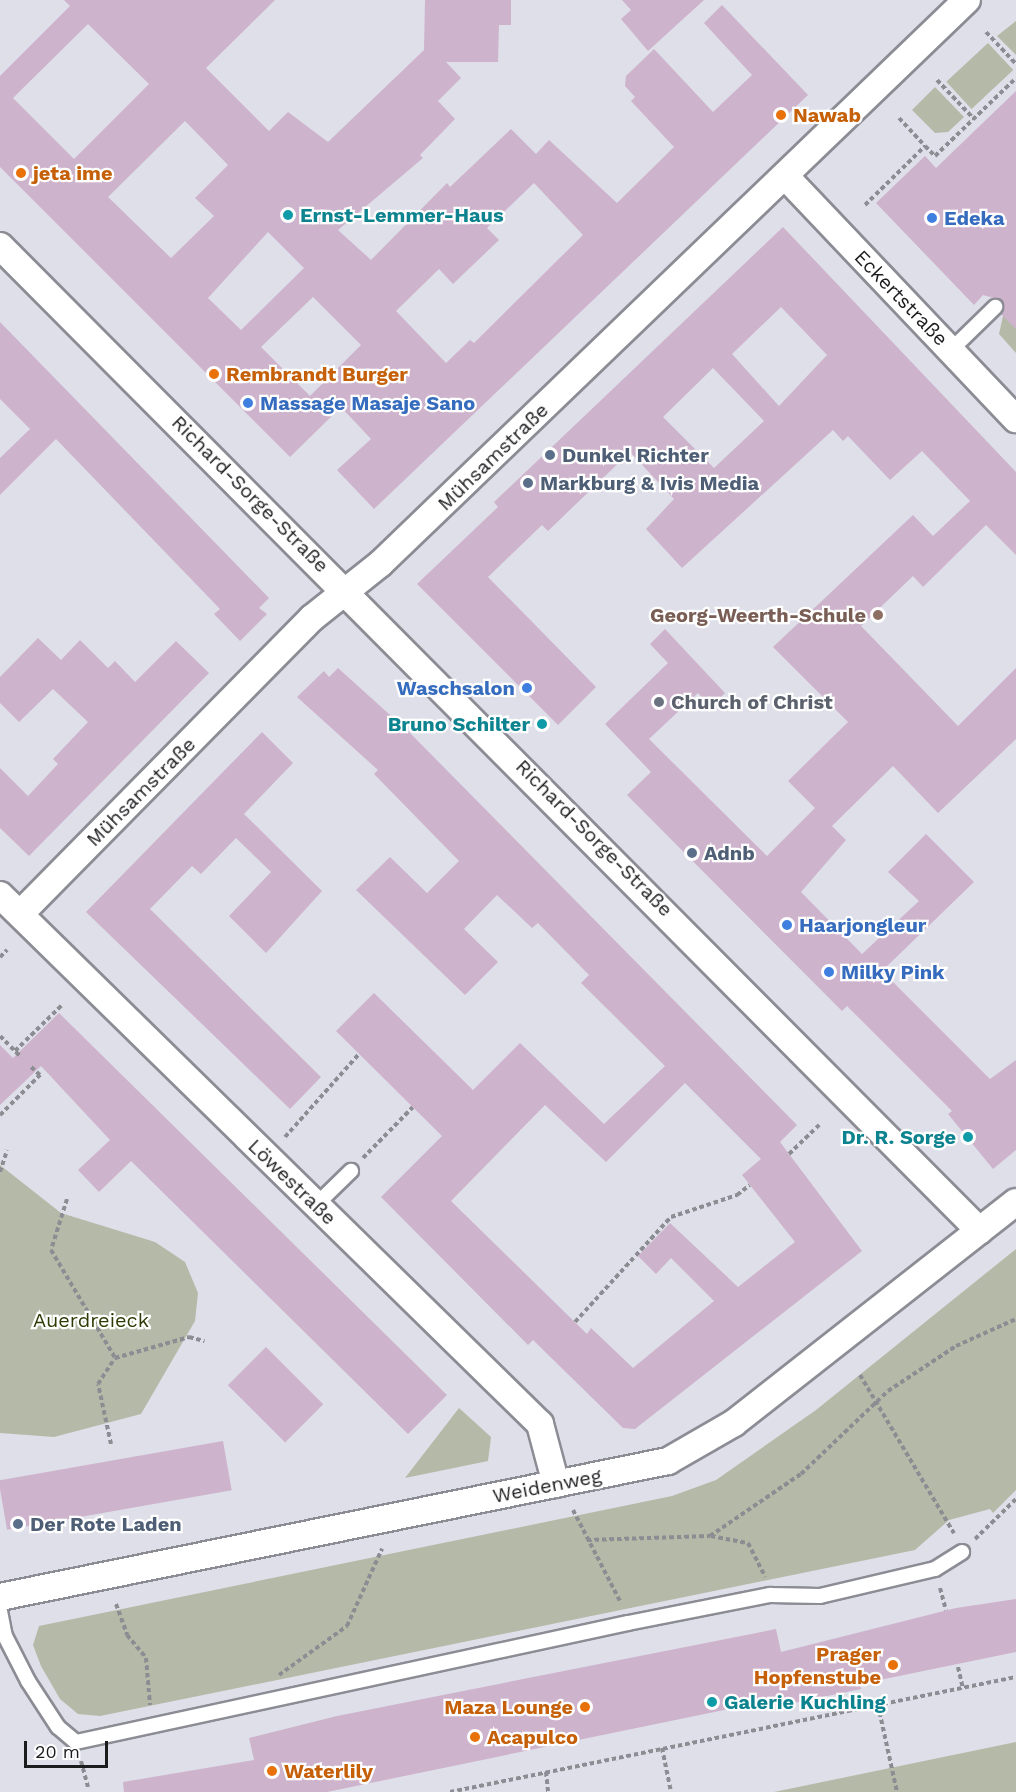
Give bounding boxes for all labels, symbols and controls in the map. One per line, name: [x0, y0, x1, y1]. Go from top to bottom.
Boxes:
place label: Nawab: [793, 103, 861, 127]
marker: Nawab: [774, 108, 788, 122]
place label: jeta ime: [33, 161, 113, 185]
marker: jeta ime: [14, 166, 28, 180]
place label: Ernst-Lemmer-Haus: [300, 203, 504, 227]
place label: Edeka: [944, 206, 1005, 230]
marker: Ernst-Lemmer-Haus: [281, 208, 295, 222]
marker: Edeka: [925, 211, 939, 225]
street label: Eckertstraße: [849, 245, 953, 351]
place label: Rembrandt Burger: [226, 362, 408, 386]
marker: Rembrandt Burger: [207, 367, 221, 381]
place label: Massage Masaje Sano: [260, 391, 475, 415]
marker: Massage Masaje Sano: [241, 396, 255, 410]
street label: Mühsamstraße: [433, 398, 553, 516]
street label: Richard-Sorge-Straße: [166, 410, 334, 578]
place label: Dunkel Richter: [562, 443, 709, 467]
marker: Dunkel Richter: [543, 448, 557, 462]
place label: Markburg & Ivis Media: [540, 471, 759, 495]
marker: Markburg & Ivis Media: [521, 476, 535, 490]
place label: Georg-Weerth-Schule: [650, 603, 866, 627]
marker: Georg-Weerth-Schule: [871, 608, 885, 622]
place label: Waschsalon: [397, 676, 515, 700]
marker: Waschsalon: [520, 681, 534, 695]
place label: Church of Christ: [671, 690, 833, 714]
marker: Church of Christ: [652, 695, 666, 709]
place label: Bruno Schilter: [388, 712, 530, 736]
marker: Bruno Schilter: [535, 717, 549, 731]
street label: Mühsamstraße: [81, 732, 201, 852]
street label: Richard-Sorge-Straße: [510, 754, 678, 922]
place label: Adnb: [704, 841, 755, 865]
marker: Adnb: [685, 846, 699, 860]
place label: Haarjongleur: [799, 913, 926, 937]
marker: Haarjongleur: [780, 918, 794, 932]
place label: Milky Pink: [841, 960, 945, 984]
marker: Milky Pink: [822, 965, 836, 979]
place label: Dr. R. Sorge: [842, 1125, 956, 1149]
marker: Dr. R. Sorge: [961, 1130, 975, 1144]
street label: Löwestraße: [243, 1134, 341, 1230]
park label: Auerdreieck: [33, 1308, 149, 1332]
street label: Weidenweg: [491, 1464, 603, 1508]
place label: Der Rote Laden: [30, 1512, 182, 1536]
marker: Der Rote Laden: [11, 1517, 25, 1531]
place label: Prager Hopfenstube: [754, 1642, 881, 1689]
marker: Prager Hopfenstube: [886, 1658, 900, 1672]
place label: Galerie Kuchling: [724, 1690, 886, 1714]
place label: Maza Lounge: [444, 1695, 573, 1719]
marker: Galerie Kuchling: [705, 1695, 719, 1709]
marker: Maza Lounge: [578, 1700, 592, 1714]
place label: Acapulco: [487, 1725, 578, 1749]
scale bar: [27, 1729, 111, 1767]
marker: Acapulco: [468, 1730, 482, 1744]
text: 20 m: [35, 1741, 80, 1762]
place label: Waterlily: [284, 1759, 373, 1783]
marker: Waterlily: [265, 1764, 279, 1778]

